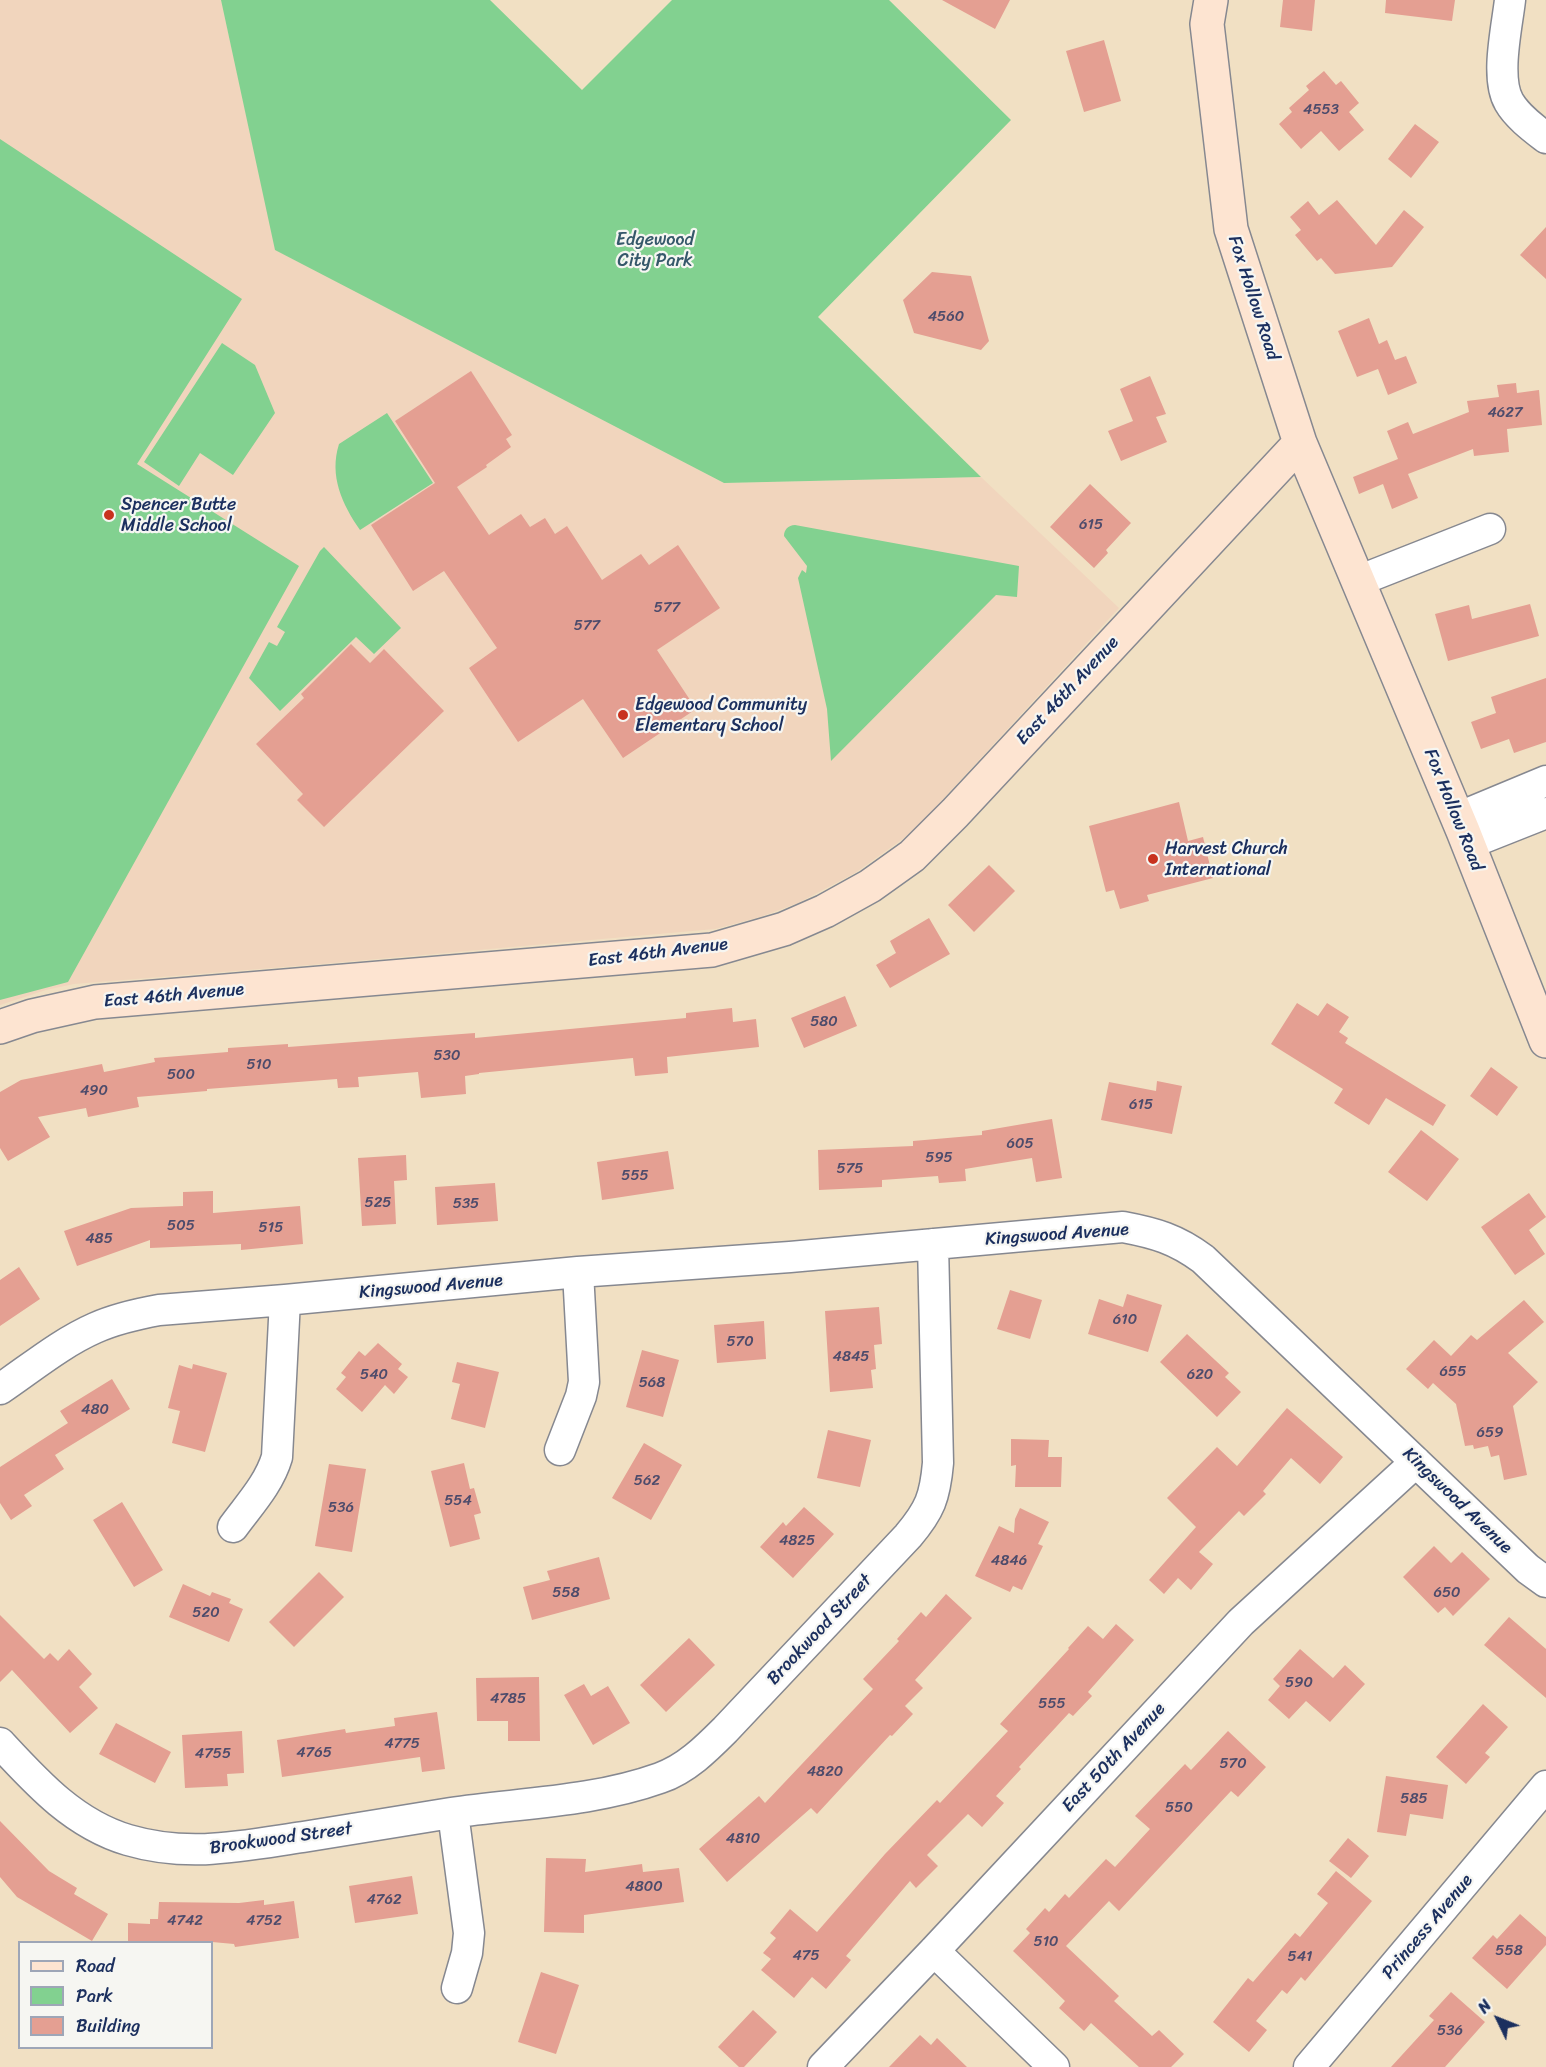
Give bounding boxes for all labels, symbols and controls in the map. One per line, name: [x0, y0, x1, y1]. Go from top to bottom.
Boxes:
house number: 4553: [1303, 101, 1339, 119]
park label: Edgewood City Park: [616, 229, 694, 272]
street label: Fox Hollow Road: [1223, 233, 1283, 363]
house number: 4560: [928, 308, 964, 326]
house number: 4627: [1487, 404, 1523, 422]
place label: Spencer Butte Middle School: [121, 494, 236, 536]
marker: Spencer Butte Middle School: [102, 508, 116, 522]
house number: 615: [1079, 516, 1103, 534]
house number: 577: [654, 599, 680, 617]
house number: 577: [574, 617, 600, 635]
street label: East 46th Avenue: [1012, 632, 1124, 750]
place label: Edgewood Community Elementary School: [635, 694, 807, 736]
marker: Edgewood Community Elementary School: [616, 708, 630, 722]
street label: Fox Hollow Road: [1419, 746, 1487, 874]
place label: Harvest Church International: [1165, 838, 1288, 880]
marker: Harvest Church International: [1146, 852, 1160, 866]
street label: East 46th Avenue: [587, 934, 729, 972]
street label: East 46th Avenue: [103, 979, 245, 1013]
house number: 580: [810, 1013, 838, 1031]
house number: 530: [434, 1047, 460, 1065]
house number: 510: [246, 1056, 272, 1074]
house number: 500: [167, 1066, 195, 1084]
house number: 490: [80, 1082, 108, 1100]
house number: 615: [1129, 1096, 1153, 1114]
house number: 605: [1006, 1135, 1034, 1153]
house number: 595: [925, 1149, 953, 1167]
house number: 575: [837, 1160, 863, 1178]
house number: 555: [621, 1167, 649, 1185]
house number: 525: [365, 1194, 391, 1212]
house number: 535: [453, 1195, 479, 1213]
house number: 505: [167, 1217, 195, 1235]
house number: 515: [259, 1219, 283, 1237]
street label: Kingswood Avenue: [984, 1219, 1130, 1251]
house number: 485: [85, 1230, 113, 1248]
street label: Kingswood Avenue: [358, 1270, 504, 1304]
house number: 610: [1113, 1311, 1137, 1329]
house number: 570: [726, 1333, 754, 1351]
house number: 4845: [833, 1348, 869, 1366]
house number: 655: [1440, 1363, 1466, 1381]
house number: 540: [360, 1366, 388, 1384]
house number: 620: [1187, 1366, 1213, 1384]
house number: 568: [639, 1374, 665, 1392]
house number: 480: [81, 1401, 109, 1419]
house number: 659: [1477, 1424, 1503, 1442]
street label: Kingswood Avenue: [1398, 1443, 1516, 1559]
house number: 562: [634, 1472, 660, 1490]
house number: 554: [444, 1492, 472, 1510]
house number: 536: [328, 1499, 354, 1517]
house number: 4825: [779, 1532, 815, 1550]
house number: 4846: [991, 1552, 1027, 1570]
street label: Brookwood Street: [763, 1570, 877, 1690]
house number: 558: [552, 1584, 580, 1602]
house number: 650: [1433, 1584, 1461, 1602]
house number: 520: [192, 1604, 220, 1622]
house number: 590: [1285, 1674, 1313, 1692]
house number: 4785: [490, 1690, 526, 1708]
house number: 555: [1038, 1695, 1066, 1713]
street label: East 50th Avenue: [1058, 1699, 1170, 1817]
house number: 4775: [384, 1735, 420, 1753]
house number: 4765: [296, 1744, 332, 1762]
house number: 4755: [195, 1745, 231, 1763]
house number: 570: [1219, 1755, 1247, 1773]
house number: 4820: [807, 1763, 843, 1781]
house number: 585: [1400, 1790, 1428, 1808]
house number: 550: [1165, 1799, 1193, 1817]
street label: Brookwood Street: [208, 1818, 354, 1860]
house number: 4810: [726, 1830, 760, 1848]
street label: Princess Avenue: [1378, 1870, 1478, 1984]
house number: 4800: [625, 1878, 663, 1896]
house number: 4762: [366, 1891, 402, 1909]
house number: 4742: [167, 1912, 203, 1930]
house number: 4752: [246, 1912, 282, 1930]
house number: 510: [1033, 1933, 1059, 1951]
legend: [18, 1941, 213, 2049]
house number: 558: [1495, 1942, 1523, 1960]
house number: 475: [792, 1947, 820, 1965]
house number: 541: [1288, 1948, 1312, 1966]
text: Road: [76, 1950, 115, 1982]
text: Park: [76, 1980, 113, 2012]
north arrow: [1468, 1989, 1528, 2049]
text: N: [1470, 1992, 1499, 2020]
text: Building: [76, 2010, 140, 2042]
house number: 536: [1437, 2022, 1463, 2040]

